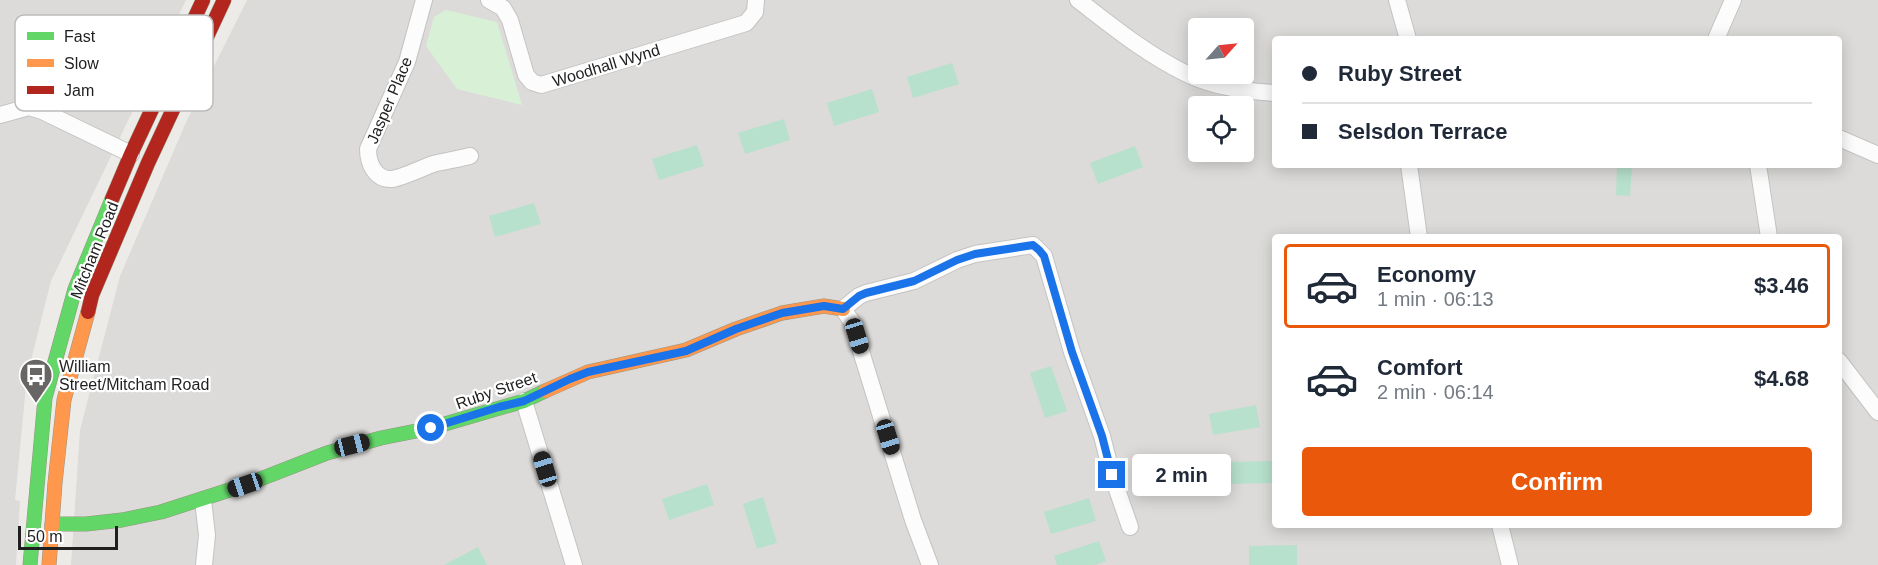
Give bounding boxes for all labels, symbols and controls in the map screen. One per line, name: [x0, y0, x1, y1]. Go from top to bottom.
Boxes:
legend: [15, 15, 213, 111]
north arrow: [1188, 18, 1254, 84]
map controls: [1188, 18, 1254, 162]
text: Fast: [64, 28, 96, 45]
street label: Woodhall Wynd: [550, 41, 662, 90]
street label: Jasper Place: [364, 54, 415, 146]
text: Slow: [64, 55, 99, 72]
text: Ruby Street: [1338, 61, 1461, 86]
text: Jam: [64, 82, 94, 99]
button: locate: [1188, 96, 1254, 162]
text: Selsdon Terrace: [1338, 119, 1508, 144]
street label: Mitcham Road: [67, 199, 122, 301]
icon: car: [1305, 259, 1359, 313]
text: Economy: [1377, 262, 1476, 287]
text: $3.46: [1754, 273, 1809, 298]
text: 1 min · 06:13: [1377, 288, 1494, 310]
car: [843, 316, 871, 356]
icon: car: [1305, 352, 1359, 406]
text: Comfort: [1377, 355, 1463, 380]
bus stop icon: William Street/Mitcham Road: [18, 357, 54, 404]
place label: William Street/Mitcham Road: [59, 358, 209, 393]
text: $4.68: [1754, 366, 1809, 391]
street label: Ruby Street: [453, 369, 539, 412]
text: 2 min · 06:14: [1377, 381, 1494, 403]
route start: [417, 414, 444, 441]
car: [874, 417, 902, 457]
car: [332, 432, 372, 458]
button: Confirm: [1302, 447, 1812, 516]
car: [531, 449, 559, 489]
callout: 2 min: [1133, 454, 1232, 496]
route end: [1098, 461, 1125, 488]
text: 2 min: [1155, 464, 1208, 486]
car: [225, 471, 265, 499]
scale bar: [18, 523, 118, 550]
text: 50 m: [27, 528, 63, 545]

